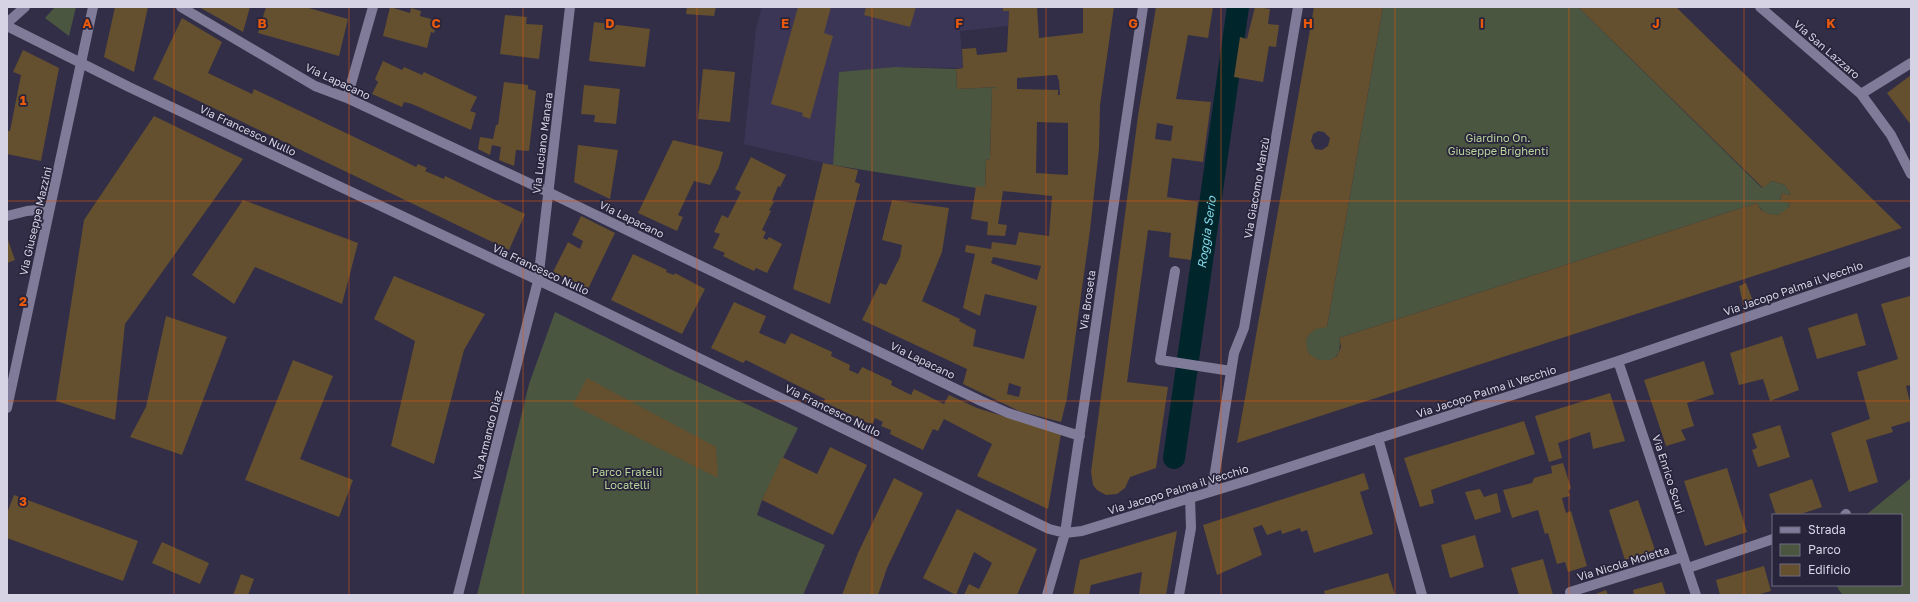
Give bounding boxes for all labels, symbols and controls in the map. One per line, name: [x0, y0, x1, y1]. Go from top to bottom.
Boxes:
text: A: [82, 15, 92, 31]
text: B: [257, 15, 267, 31]
text: C: [431, 15, 441, 31]
text: D: [605, 15, 615, 31]
text: E: [781, 15, 789, 31]
text: F: [955, 15, 963, 31]
text: G: [1128, 15, 1138, 31]
text: H: [1303, 15, 1313, 31]
text: I: [1480, 15, 1484, 31]
text: J: [1652, 15, 1660, 31]
text: K: [1826, 15, 1836, 31]
street label: Via San Lazzaro: [1791, 17, 1863, 81]
street label: Via Lapacano: [303, 60, 373, 102]
street label: Via Luciano Manara: [529, 91, 555, 195]
text: 1: [20, 92, 27, 108]
street label: Via Francesco Nullo: [198, 102, 299, 158]
park label: Giardino On. Giuseppe Brighenti: [1448, 131, 1548, 157]
street label: Via Giacomo Manzù: [1241, 136, 1271, 240]
street label: Via Giuseppe Mazzini: [16, 165, 54, 277]
water label: Roggia Serio: [1193, 194, 1219, 269]
street label: Via Lapacano: [597, 198, 667, 240]
street label: Via Francesco Nullo: [491, 241, 592, 297]
street label: Via Jacopo Palma il Vecchio: [1722, 258, 1865, 318]
street label: Via Broseta: [1076, 269, 1098, 331]
text: 2: [19, 293, 27, 309]
street label: Via Lapacano: [888, 339, 958, 381]
street label: Via Jacopo Palma il Vecchio: [1414, 362, 1558, 420]
street label: Via Francesco Nullo: [783, 381, 883, 439]
street label: Via Armando Diaz: [470, 388, 505, 481]
street label: Via Enrico Scuri: [1650, 433, 1688, 515]
street label: Via Jacopo Palma il Vecchio: [1106, 461, 1250, 517]
park label: Parco Fratelli Locatelli: [592, 465, 662, 491]
text: 3: [19, 493, 27, 509]
legend: [1772, 514, 1902, 586]
text: Strada: [1808, 522, 1846, 537]
text: Parco: [1808, 542, 1841, 557]
street label: Via Nicola Moietta: [1575, 543, 1671, 583]
text: Edificio: [1808, 562, 1850, 577]

